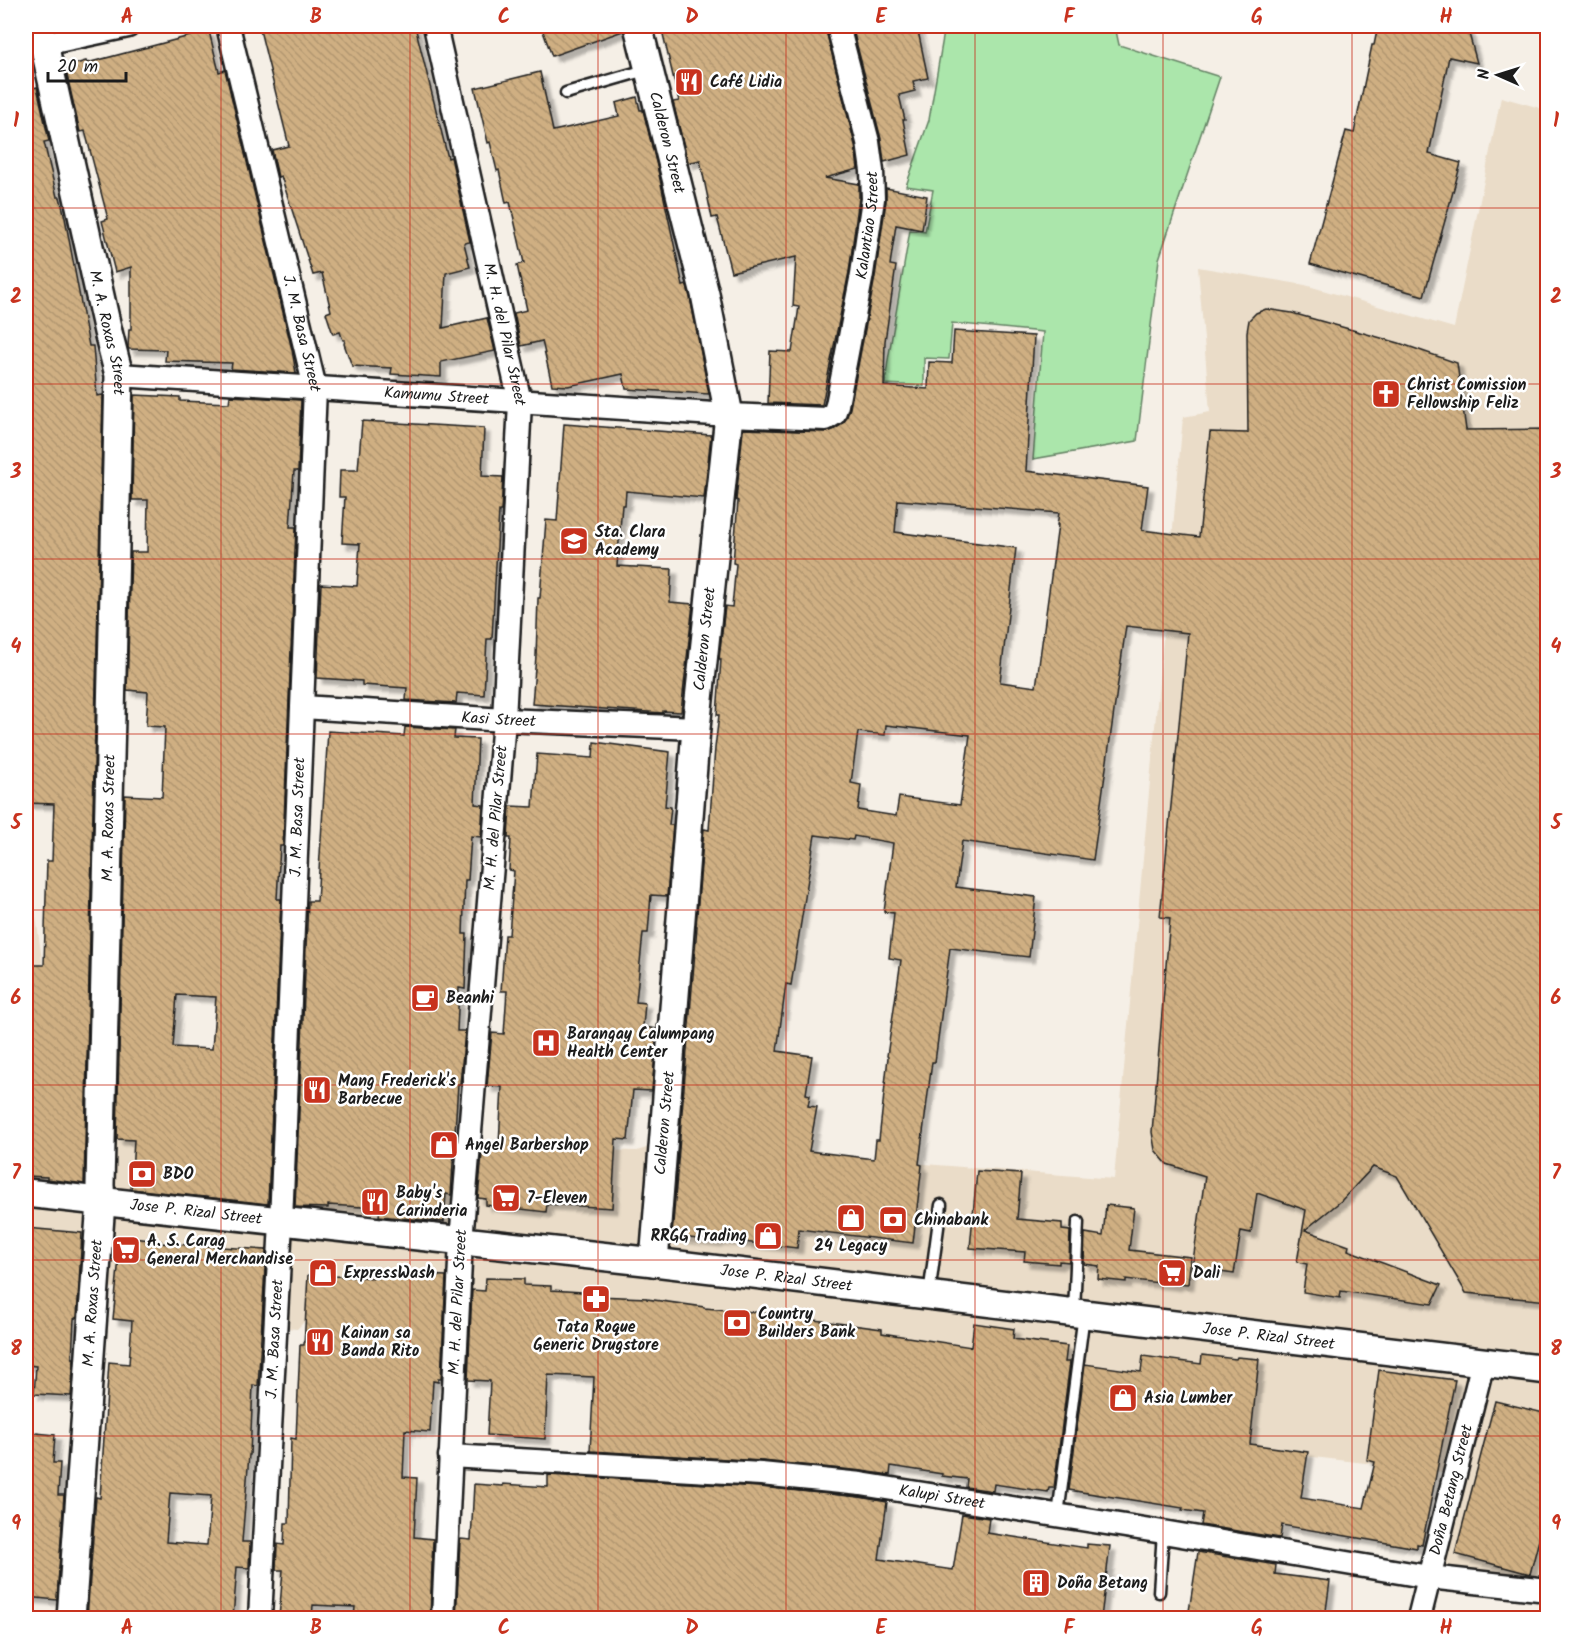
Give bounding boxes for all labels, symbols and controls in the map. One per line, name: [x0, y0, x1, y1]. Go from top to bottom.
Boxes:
text: A: [121, 2, 133, 34]
text: B: [310, 2, 322, 34]
text: C: [498, 2, 510, 34]
text: D: [685, 2, 699, 34]
text: E: [875, 2, 887, 34]
text: F: [1064, 2, 1076, 34]
text: G: [1251, 2, 1263, 34]
text: H: [1439, 2, 1453, 34]
scale bar: [48, 45, 126, 83]
north arrow: [1468, 45, 1528, 105]
text: 20 m: [57, 53, 98, 82]
restaurant icon: Café Lidia: [673, 66, 705, 98]
text: N: [1472, 69, 1497, 80]
place label: Café Lidia: [710, 70, 782, 95]
street label: Calderon Street: [642, 89, 692, 197]
text: 1: [13, 106, 19, 138]
text: 1: [1553, 106, 1559, 138]
street label: Kalantiao Street: [849, 170, 886, 281]
street label: M. H. del Pilar Street: [476, 260, 533, 407]
street label: M. A. Roxas Street: [82, 268, 132, 396]
street label: J. M. Basa Street: [276, 272, 328, 393]
text: 2: [10, 282, 22, 314]
text: 2: [1550, 282, 1562, 314]
place label: Christ Comission Fellowship Feliz: [1407, 373, 1527, 416]
church icon: Christ Comission Fellowship Feliz: [1370, 378, 1402, 410]
street label: Kamumu Street: [383, 380, 490, 412]
text: 3: [10, 457, 22, 489]
text: 3: [1550, 457, 1562, 489]
place label: Sta. Clara Academy: [595, 520, 665, 563]
school or university icon: Sta. Clara Academy: [558, 525, 590, 557]
street label: Calderon Street: [687, 585, 723, 692]
text: 4: [11, 632, 22, 664]
text: 4: [1551, 632, 1562, 664]
street label: Kasi Street: [461, 705, 537, 734]
street label: M. H. del Pilar Street: [477, 744, 515, 892]
street label: M. A. Roxas Street: [95, 753, 123, 882]
street label: J. M. Basa Street: [283, 756, 313, 877]
text: 5: [10, 808, 23, 840]
text: 5: [1550, 808, 1563, 840]
cafe icon: Beanhi: [409, 982, 441, 1014]
text: 6: [11, 983, 22, 1015]
text: 6: [1551, 983, 1562, 1015]
place label: Beanhi: [446, 986, 495, 1011]
place label: Barangay Calumpang Health Center: [567, 1022, 715, 1065]
hospital icon: Barangay Calumpang Health Center: [530, 1027, 562, 1059]
place label: Mang Frederick's Barbecue: [338, 1069, 457, 1112]
street label: Calderon Street: [648, 1069, 682, 1176]
restaurant icon: Mang Frederick's Barbecue: [301, 1074, 333, 1106]
shop icon: Angel Barbershop: [428, 1129, 460, 1161]
place label: Angel Barbershop: [465, 1133, 589, 1158]
text: 7: [11, 1158, 21, 1190]
bank icon: BDO: [126, 1158, 158, 1190]
text: 7: [1551, 1158, 1561, 1190]
place label: BDO: [163, 1162, 194, 1187]
place label: Baby's Carinderia: [396, 1181, 467, 1224]
supermarket icon: 7-Eleven: [490, 1182, 522, 1214]
restaurant icon: Baby's Carinderia: [359, 1186, 391, 1218]
place label: 7-Eleven: [527, 1186, 587, 1211]
street label: Jose P. Rizal Street: [129, 1192, 264, 1231]
shop icon: 24 Legacy: [835, 1202, 867, 1234]
bank icon: Chinabank: [877, 1204, 909, 1236]
place label: Chinabank: [914, 1208, 989, 1233]
shop icon: RRGG Trading: [752, 1220, 784, 1252]
place label: RRGG Trading: [651, 1224, 747, 1249]
street label: M. H. del Pilar Street: [442, 1228, 474, 1375]
place label: A. S. Carag General Merchandise: [147, 1229, 293, 1272]
supermarket icon: A. S. Carag General Merchandise: [110, 1234, 142, 1266]
place label: 24 Legacy: [815, 1234, 888, 1259]
street label: M. A. Roxas Street: [76, 1238, 110, 1367]
shop icon: ExpressWash: [307, 1257, 339, 1289]
supermarket icon: Dali: [1156, 1257, 1188, 1289]
street label: Jose P. Rizal Street: [719, 1258, 854, 1298]
place label: ExpressWash: [344, 1261, 435, 1286]
place label: Dali: [1193, 1261, 1221, 1286]
street label: J. M. Basa Street: [259, 1278, 291, 1399]
pharmacy icon: Tata Roque Generic Drugstore: [580, 1283, 612, 1315]
place label: Country Builders Bank: [758, 1302, 856, 1345]
bank icon: Country Builders Bank: [721, 1307, 753, 1339]
place label: Tata Roque Generic Drugstore: [533, 1315, 659, 1358]
street label: Jose P. Rizal Street: [1201, 1316, 1337, 1357]
place label: Kainan sa Banda Rito: [341, 1321, 419, 1364]
restaurant icon: Kainan sa Banda Rito: [304, 1326, 336, 1358]
text: 8: [10, 1334, 22, 1366]
text: 8: [1550, 1334, 1562, 1366]
shop icon: Asia Lumber: [1107, 1382, 1139, 1414]
place label: Asia Lumber: [1144, 1386, 1234, 1411]
street label: Doña Betang Street: [1423, 1421, 1480, 1558]
street label: Kalupi Street: [897, 1478, 988, 1516]
text: 9: [11, 1509, 21, 1541]
text: 9: [1551, 1509, 1561, 1541]
building icon: Doña Betang: [1020, 1567, 1052, 1599]
place label: Doña Betang: [1057, 1571, 1148, 1596]
text: A: [121, 1613, 133, 1644]
text: B: [310, 1613, 322, 1644]
text: C: [498, 1613, 510, 1644]
text: D: [685, 1613, 699, 1644]
text: E: [875, 1613, 887, 1644]
text: F: [1064, 1613, 1076, 1644]
text: G: [1251, 1613, 1263, 1644]
text: H: [1439, 1613, 1453, 1644]

